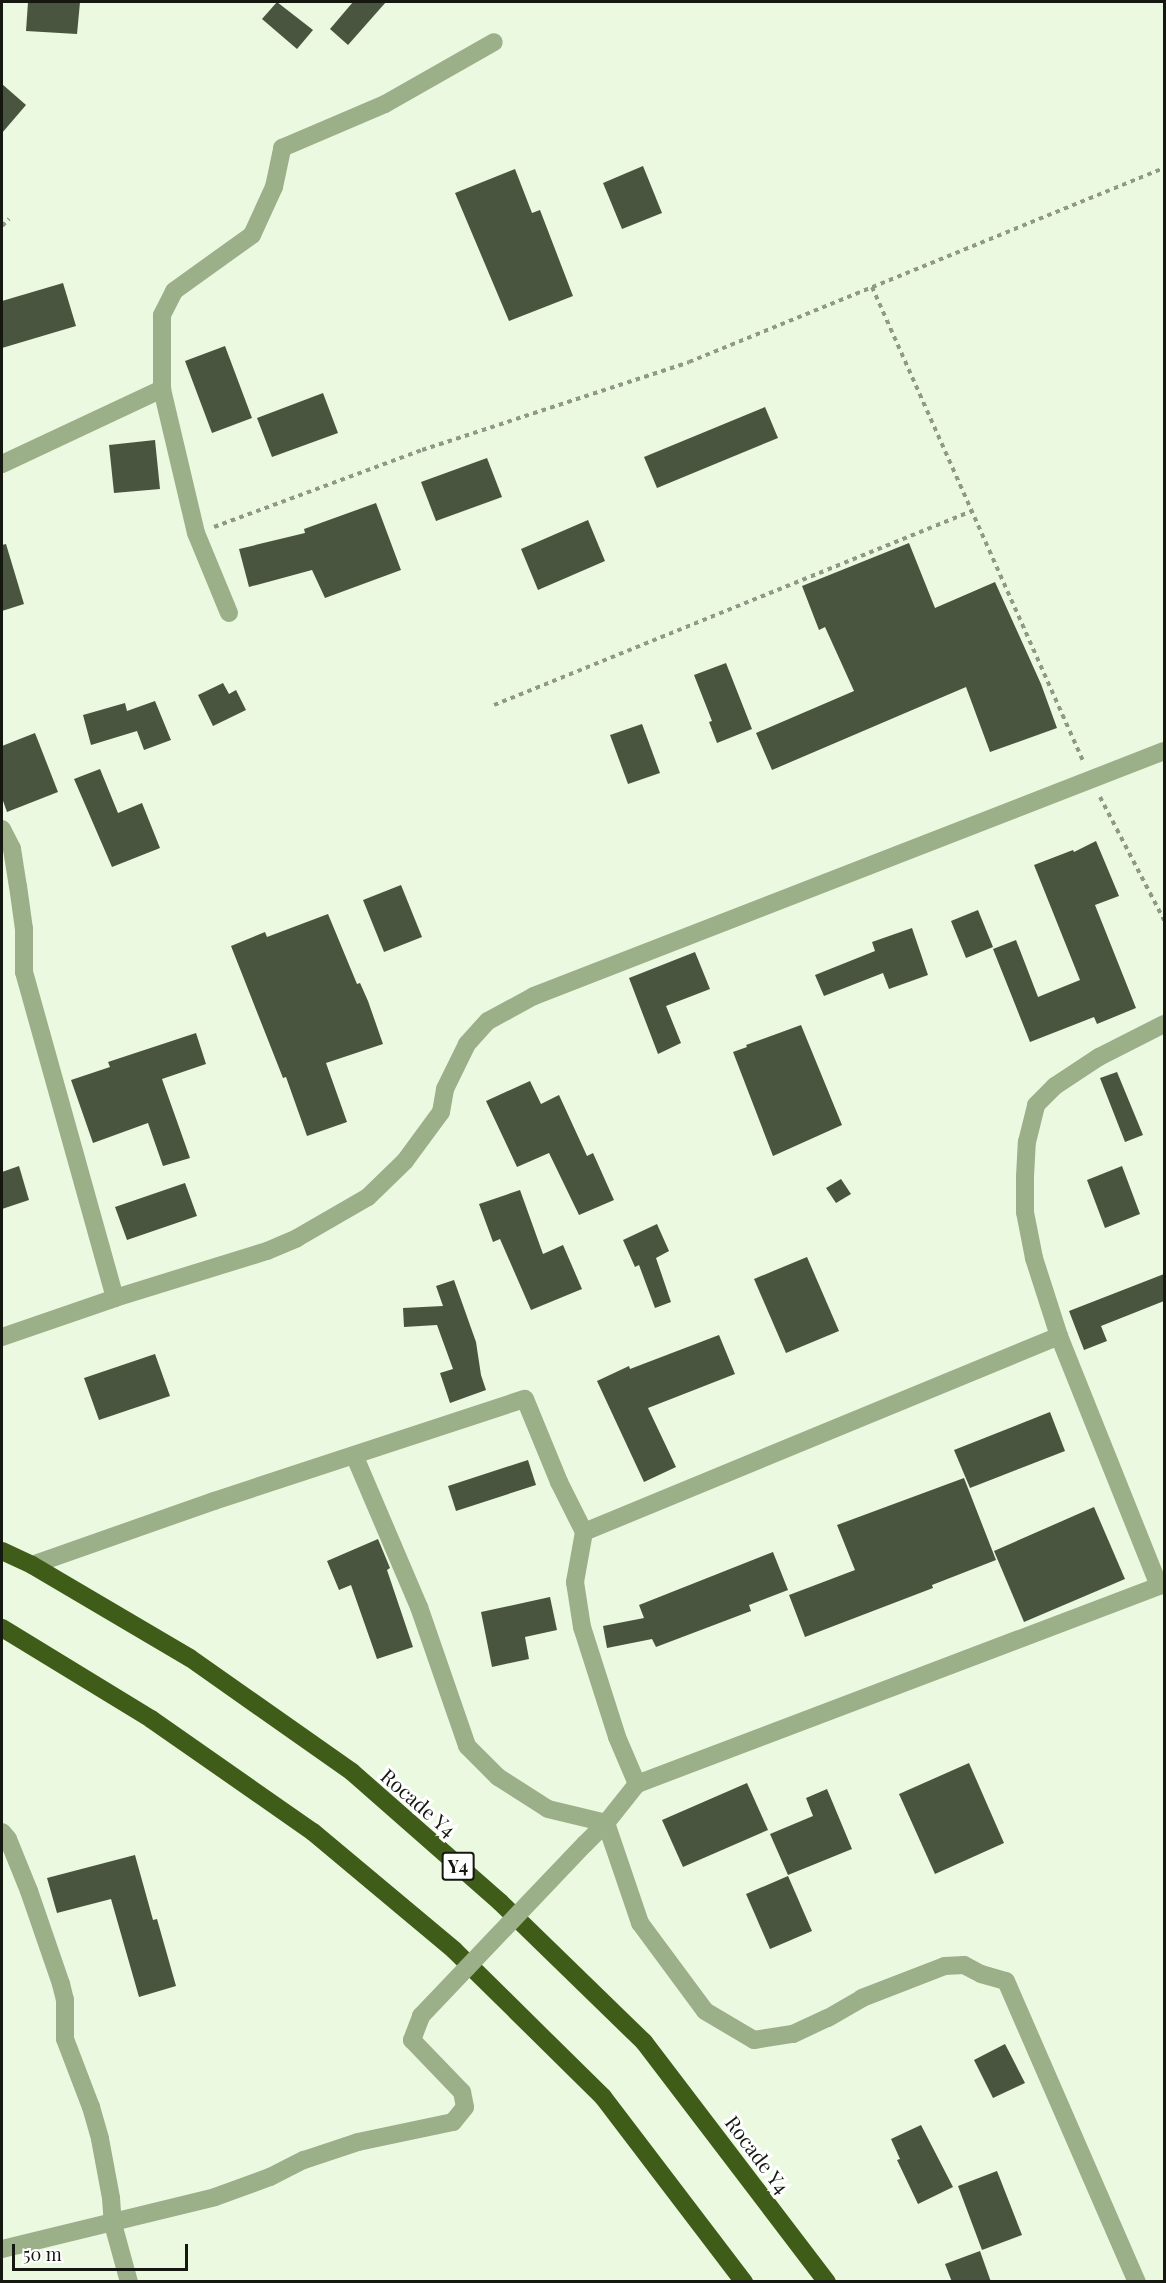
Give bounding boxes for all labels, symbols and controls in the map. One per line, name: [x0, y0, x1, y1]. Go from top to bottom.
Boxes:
street label: Rocade Y4: [376, 1763, 462, 1841]
road number: Y4: [442, 1851, 474, 1881]
street label: Rocade Y4: [721, 2110, 795, 2198]
scale bar: [15, 2232, 190, 2270]
text: 50 m: [23, 2242, 62, 2266]

